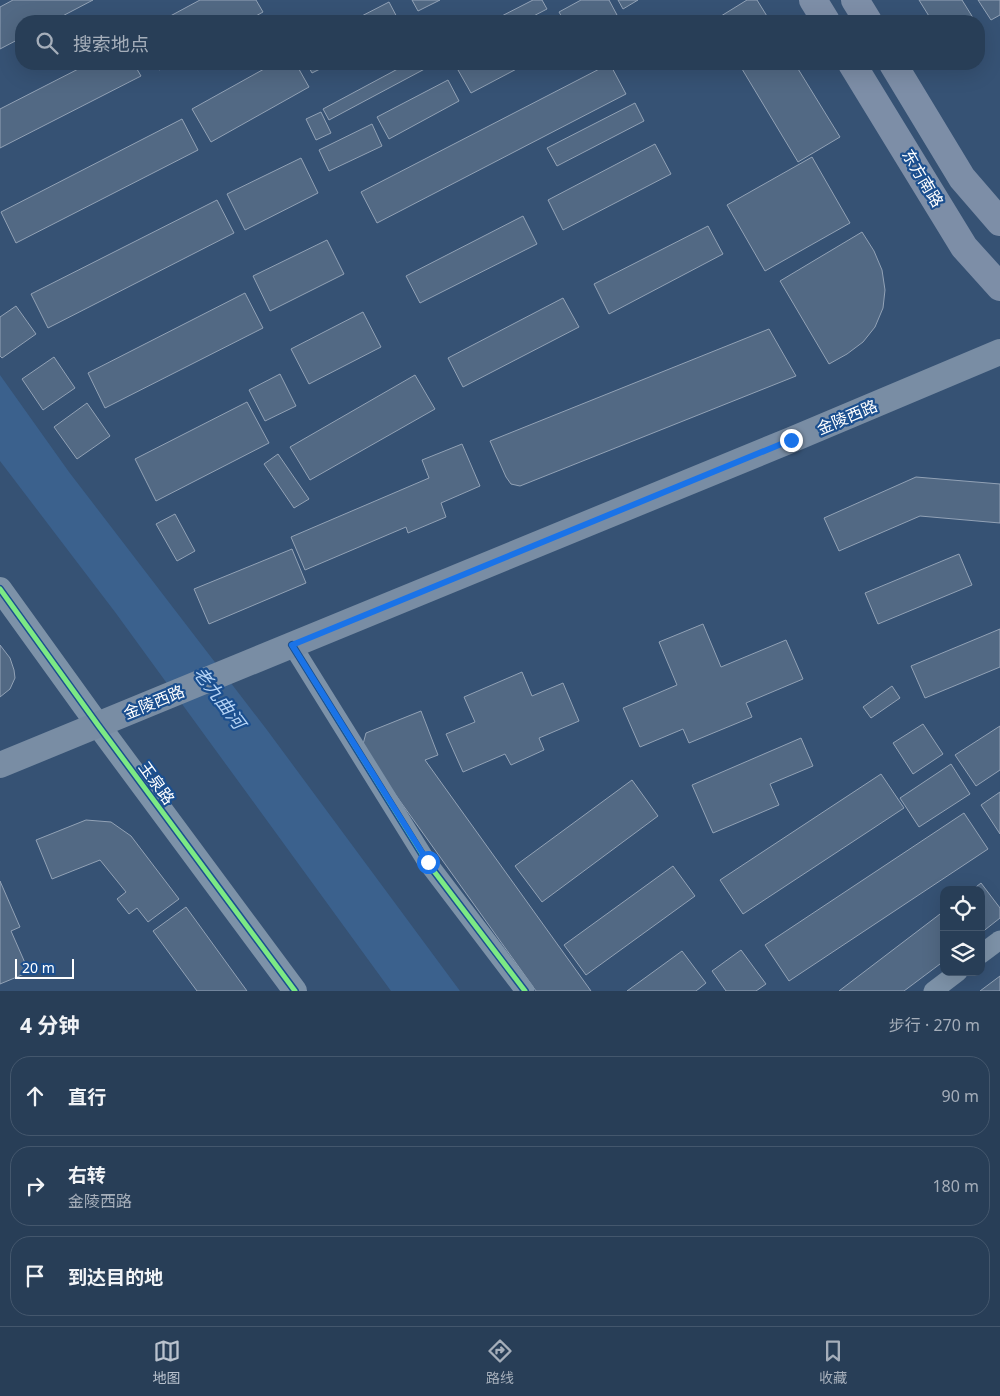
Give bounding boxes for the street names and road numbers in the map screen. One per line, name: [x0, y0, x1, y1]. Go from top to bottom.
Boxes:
street label: 东方南路: [897, 145, 949, 211]
street label: 金陵西路: [813, 394, 881, 440]
street label: 金陵西路: [120, 680, 188, 724]
street label: 玉泉路: [134, 757, 180, 809]

